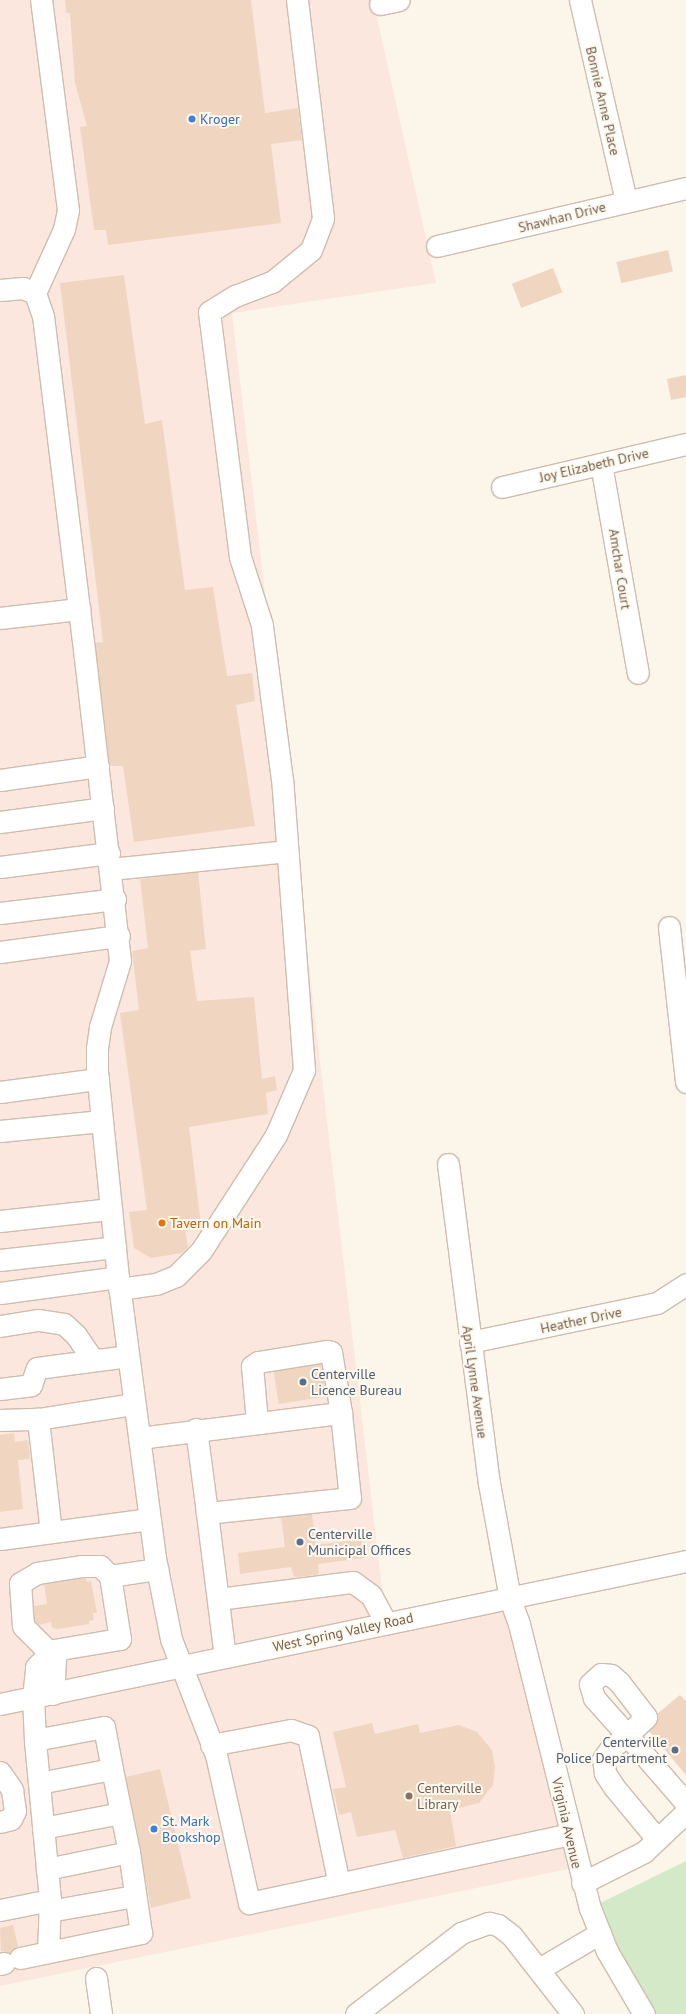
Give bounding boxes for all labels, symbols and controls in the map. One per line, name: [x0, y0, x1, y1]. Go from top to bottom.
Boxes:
street label: Bonnie Anne Place: [582, 45, 624, 157]
place label: Kroger: [200, 111, 240, 127]
marker: Kroger: [187, 114, 197, 124]
street label: Shawhan Drive: [516, 198, 608, 236]
street label: Joy Elizabeth Drive: [537, 444, 651, 486]
street label: Amchar Court: [605, 527, 635, 611]
place label: Tavern on Main: [170, 1215, 261, 1231]
marker: Tavern on Main: [157, 1218, 167, 1228]
street label: Heather Drive: [539, 1303, 623, 1337]
street label: April Lynne Avenue: [459, 1324, 491, 1440]
place label: Centerville Licence Bureau: [311, 1366, 402, 1398]
marker: Centerville Licence Bureau: [298, 1377, 308, 1387]
place label: Centerville Municipal Offices: [308, 1526, 411, 1558]
marker: Centerville Municipal Offices: [295, 1537, 305, 1547]
street label: West Spring Valley Road: [271, 1609, 415, 1655]
place label: Centerville Police Department: [556, 1734, 667, 1766]
marker: Centerville Police Department: [670, 1745, 680, 1755]
street label: Virginia Avenue: [548, 1776, 586, 1870]
place label: Centerville Library: [417, 1780, 482, 1812]
marker: Centerville Library: [404, 1791, 414, 1801]
place label: St. Mark Bookshop: [162, 1813, 221, 1846]
marker: St. Mark Bookshop: [149, 1824, 159, 1834]

